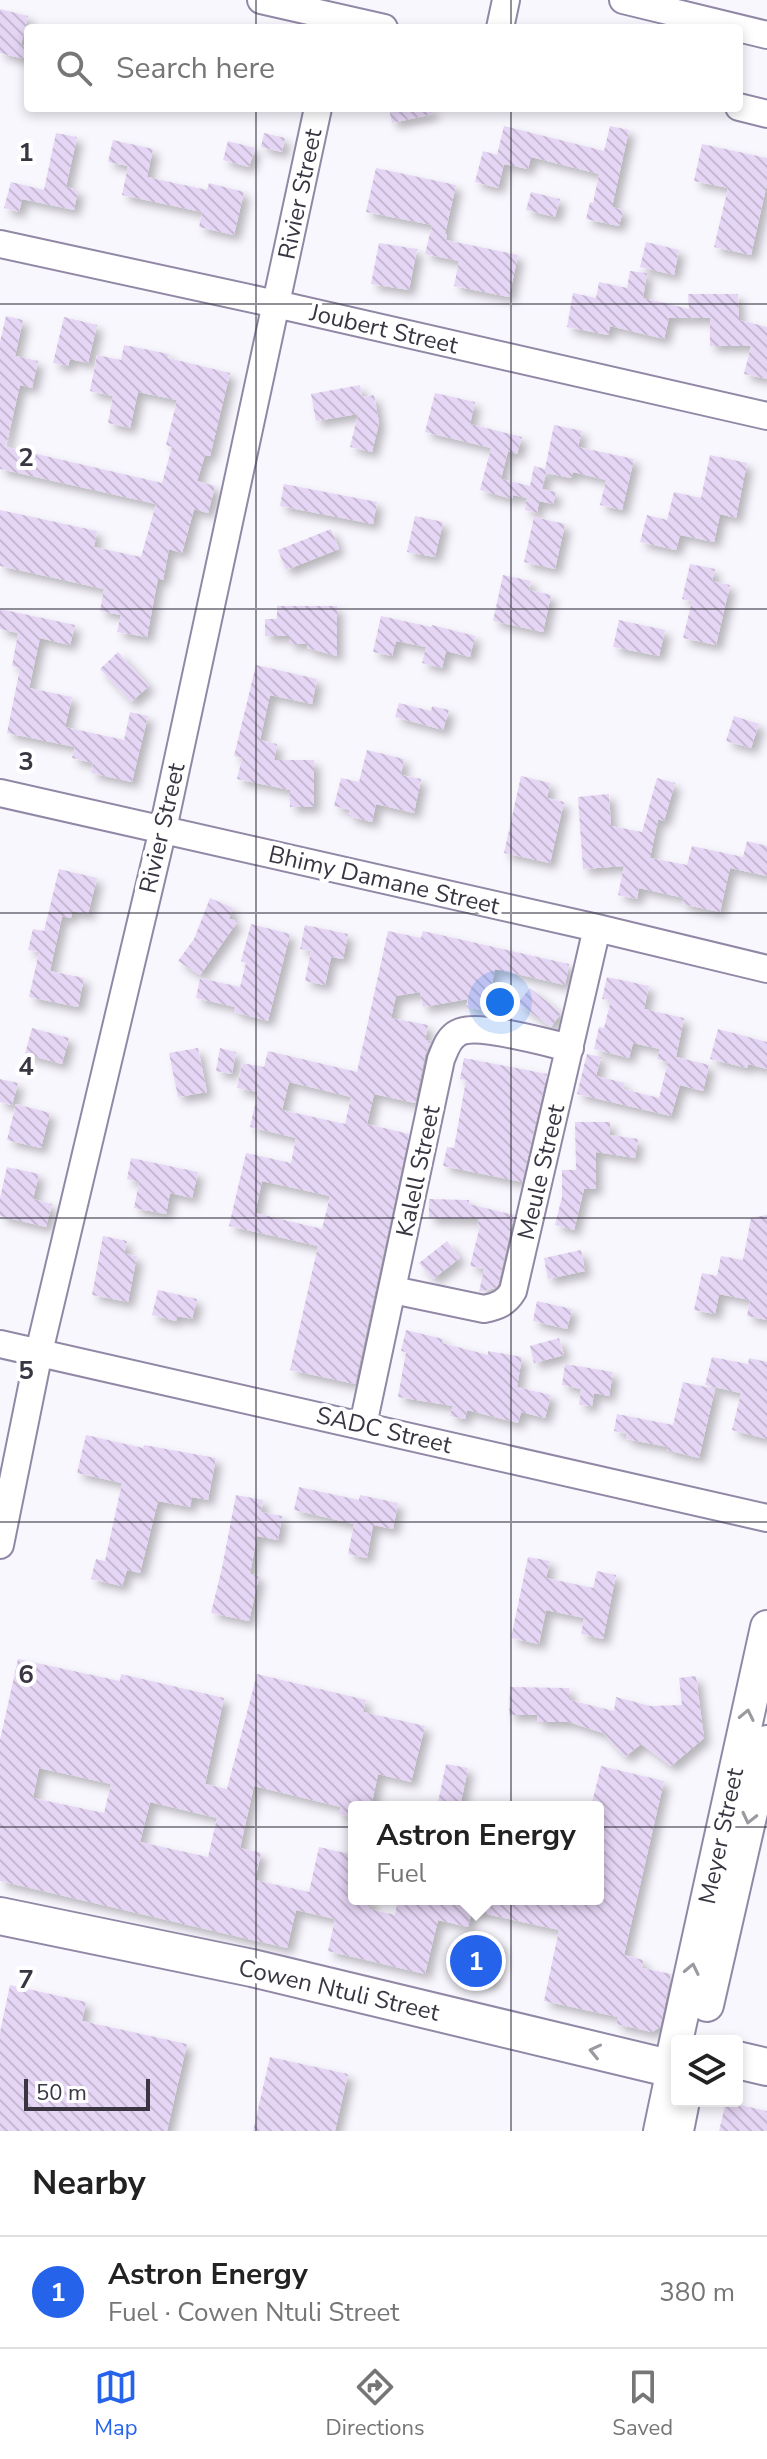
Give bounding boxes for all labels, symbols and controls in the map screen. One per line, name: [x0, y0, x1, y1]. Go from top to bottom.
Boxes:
search box: [24, 24, 743, 112]
icon: search: [52, 46, 96, 90]
text: Search here: [116, 48, 275, 89]
street label: Rivier Street: [271, 125, 330, 262]
text: 1: [18, 135, 34, 170]
street label: Joubert Street: [306, 296, 462, 362]
text: 2: [18, 440, 34, 475]
text: 3: [18, 744, 34, 779]
street label: Rivier Street: [132, 759, 193, 896]
street label: Bhimy Damane Street: [265, 838, 503, 922]
your location: [480, 982, 520, 1022]
text: 4: [18, 1049, 34, 1084]
street label: Meule Street: [510, 1101, 572, 1243]
street label: Kalell Street: [388, 1102, 448, 1240]
text: 5: [18, 1353, 34, 1388]
street label: SADC Street: [313, 1399, 455, 1461]
text: 6: [18, 1657, 34, 1692]
one-way arrow: [738, 1709, 755, 1723]
street label: Meyer Street: [691, 1764, 751, 1907]
popup: [348, 1801, 604, 1905]
one-way arrow: [741, 1811, 758, 1825]
text: Astron Energy: [376, 1815, 576, 1856]
text: Fuel: [376, 1856, 426, 1891]
pin: 1: [450, 1931, 502, 1991]
street label: Cowen Ntuli Street: [236, 1951, 443, 2029]
text: 7: [18, 1962, 34, 1997]
one-way arrow: [683, 1963, 700, 1977]
map controls: [671, 2035, 743, 2107]
button: layers: [671, 2035, 743, 2107]
one-way arrow: [588, 2043, 602, 2060]
scale bar: [24, 2075, 150, 2111]
text: 50 m: [36, 2078, 87, 2108]
text: Nearby: [32, 2160, 146, 2206]
text: Astron Energy: [108, 2254, 308, 2295]
text: 1: [50, 2275, 66, 2310]
text: 380 m: [659, 2275, 735, 2310]
text: Fuel · Cowen Ntuli Street: [108, 2295, 399, 2330]
tab: Map: [94, 2365, 138, 2443]
tab: Directions: [326, 2365, 425, 2443]
tab: Saved: [612, 2365, 673, 2443]

